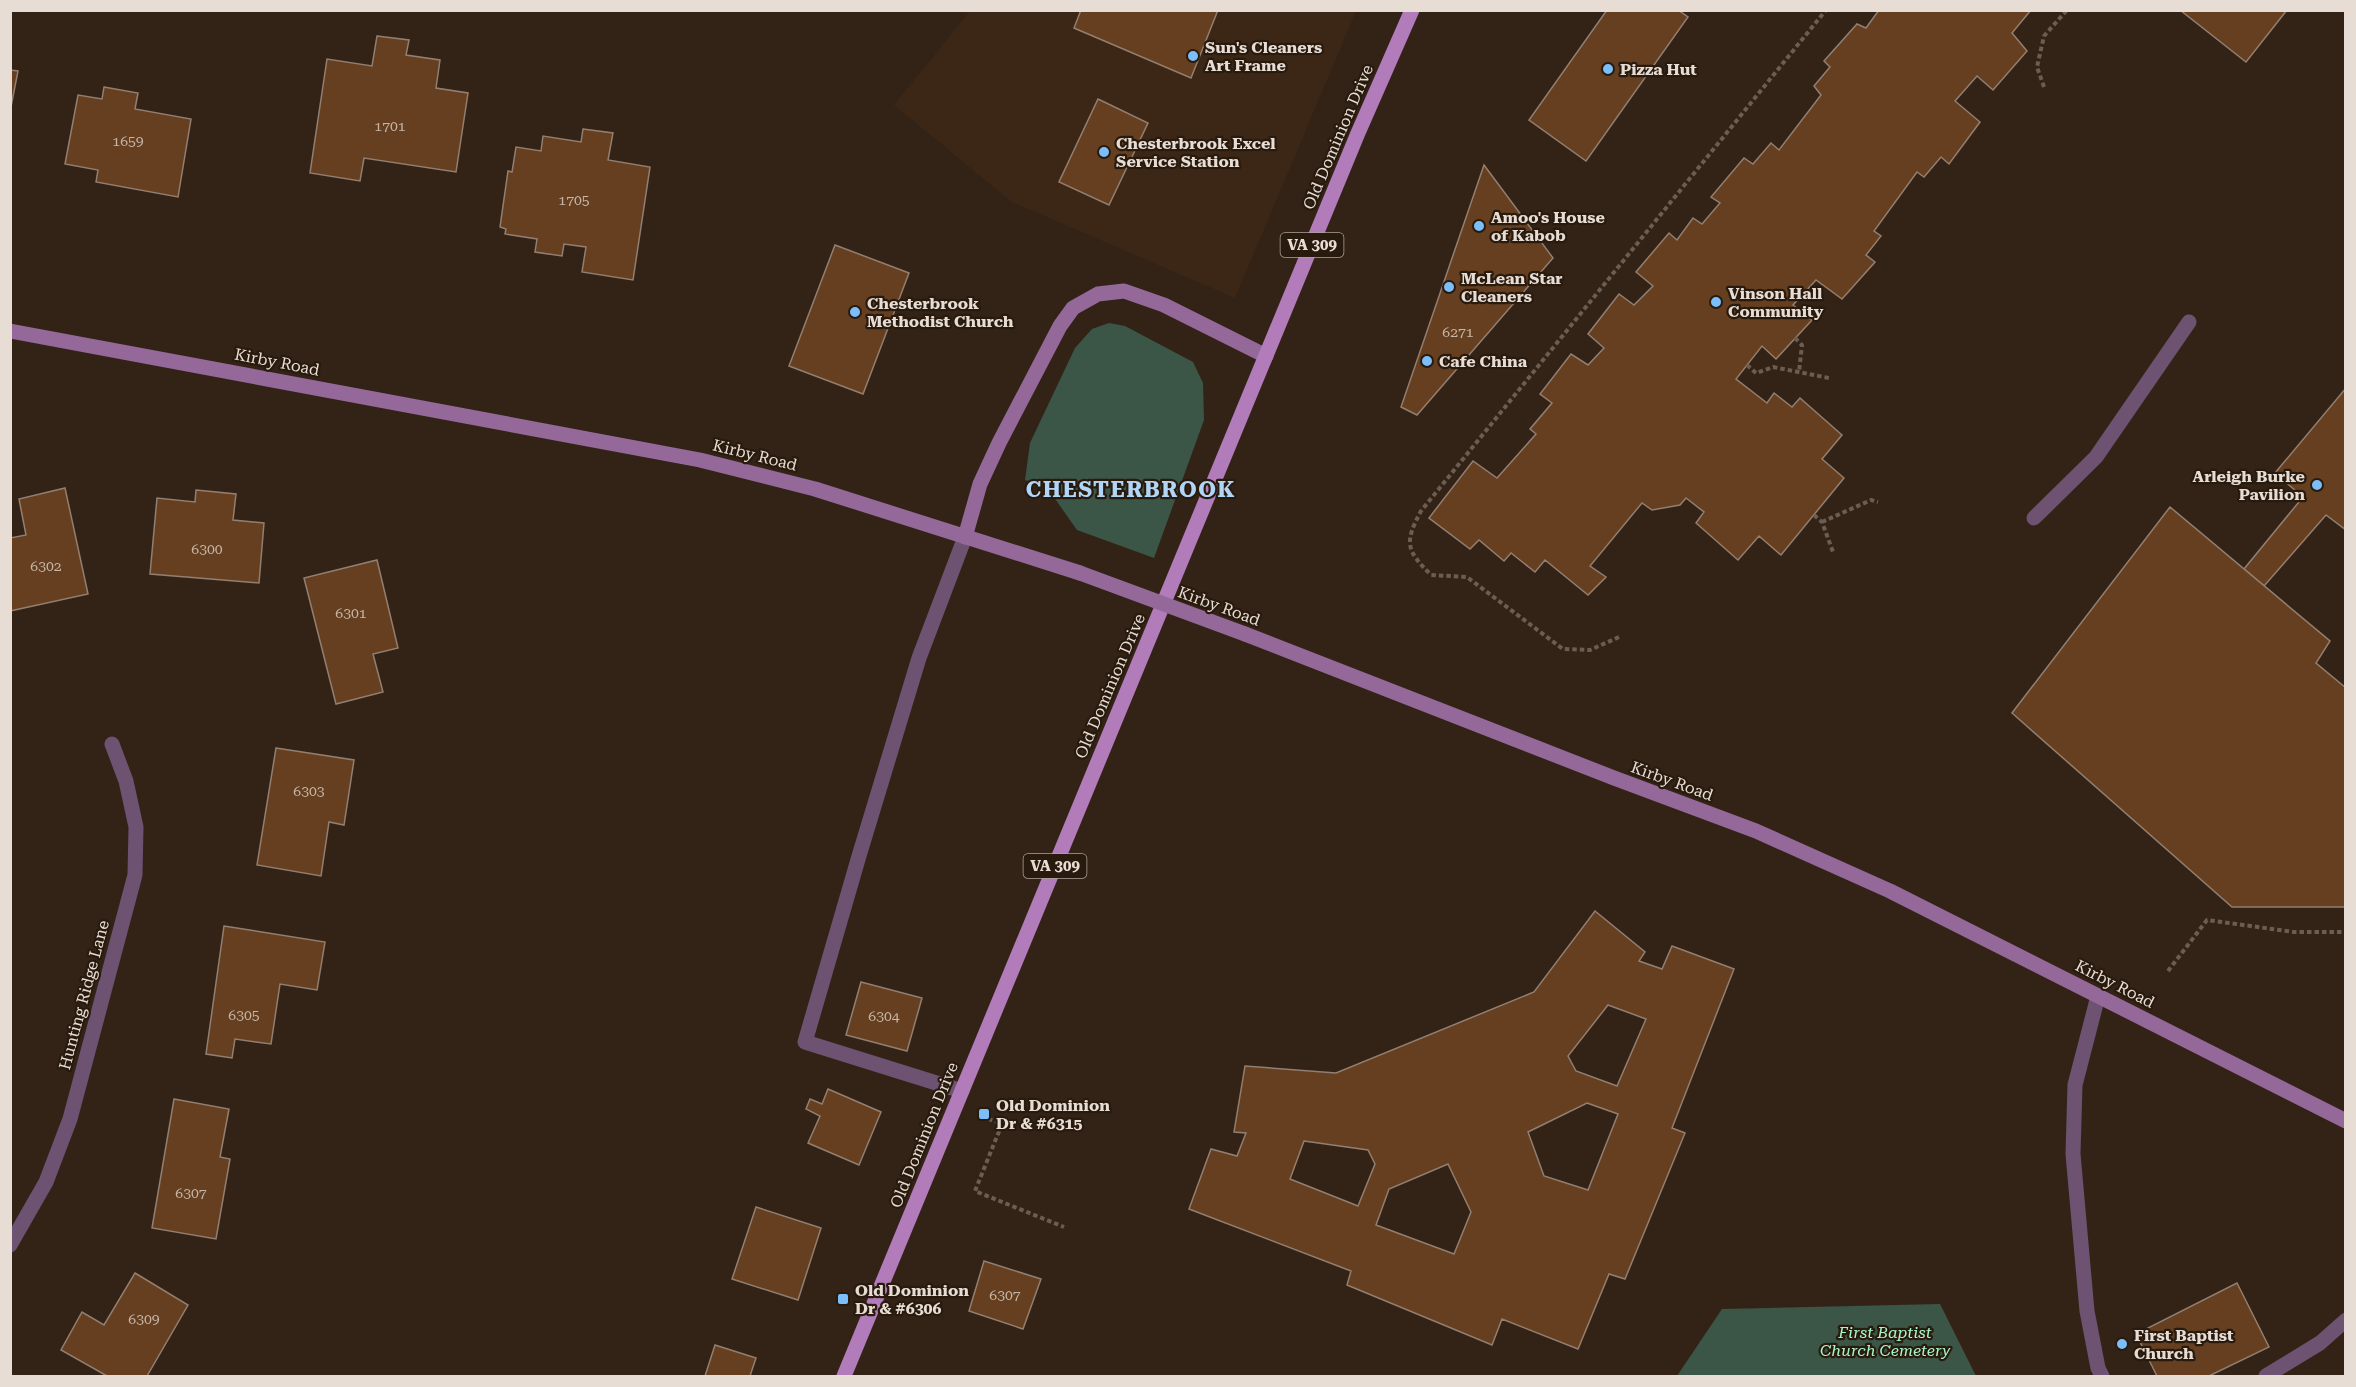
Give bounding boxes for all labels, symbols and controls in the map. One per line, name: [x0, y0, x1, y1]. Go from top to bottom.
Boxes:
place label: Sun's Cleaners Art Frame: [1205, 38, 1322, 75]
marker: Sun's Cleaners Art Frame: [1186, 49, 1200, 63]
place label: Pizza Hut: [1620, 60, 1697, 79]
street label: Old Dominion Drive: [1299, 62, 1377, 212]
marker: Pizza Hut: [1601, 62, 1615, 76]
house number: 1701: [374, 118, 406, 134]
house number: 1659: [112, 133, 144, 149]
place label: Chesterbrook Excel Service Station: [1116, 134, 1276, 171]
marker: Chesterbrook Excel Service Station: [1097, 145, 1111, 159]
house number: 1705: [558, 192, 590, 208]
place label: Amoo's House of Kabob: [1491, 208, 1605, 245]
marker: Amoo's House of Kabob: [1472, 219, 1486, 233]
road number: VA 309: [1280, 233, 1344, 257]
place label: McLean Star Cleaners: [1461, 269, 1563, 306]
marker: McLean Star Cleaners: [1442, 280, 1456, 294]
place label: Vinson Hall Community: [1728, 284, 1824, 321]
place label: Chesterbrook Methodist Church: [867, 294, 1014, 331]
marker: Vinson Hall Community: [1709, 295, 1723, 309]
marker: Chesterbrook Methodist Church: [848, 305, 862, 319]
house number: 6271: [1442, 324, 1474, 340]
street label: Kirby Road: [233, 344, 321, 380]
place label: Cafe China: [1439, 352, 1528, 371]
marker: Cafe China: [1420, 354, 1434, 368]
street label: Kirby Road: [711, 435, 799, 475]
place label: Arleigh Burke Pavilion: [2193, 467, 2305, 504]
district label: CHESTERBROOK: [1026, 477, 1236, 502]
marker: Arleigh Burke Pavilion: [2310, 478, 2324, 492]
house number: 6300: [191, 541, 223, 557]
house number: 6302: [30, 558, 62, 574]
street label: Kirby Road: [1175, 582, 1263, 630]
house number: 6301: [335, 605, 367, 621]
street label: Old Dominion Drive: [1071, 611, 1149, 761]
street label: Kirby Road: [1628, 757, 1716, 805]
house number: 6303: [293, 783, 325, 799]
road number: VA 309: [1024, 854, 1086, 878]
street label: Hunting Ridge Lane: [55, 918, 113, 1072]
street label: Kirby Road: [2072, 956, 2158, 1012]
house number: 6305: [228, 1007, 260, 1023]
house number: 6304: [868, 1008, 900, 1024]
street label: Old Dominion Drive: [886, 1059, 962, 1211]
place label: Old Dominion Dr & #6315: [996, 1096, 1110, 1133]
marker: Old Dominion Dr & #6315: [977, 1107, 991, 1121]
house number: 6307: [175, 1185, 207, 1201]
place label: Old Dominion Dr & #6306: [855, 1281, 969, 1318]
house number: 6307: [989, 1287, 1021, 1303]
marker: Old Dominion Dr & #6306: [836, 1292, 850, 1306]
house number: 6309: [128, 1311, 160, 1327]
park label: First Baptist Church Cemetery: [1820, 1323, 1951, 1360]
place label: First Baptist Church: [2134, 1326, 2234, 1363]
marker: First Baptist Church: [2115, 1337, 2129, 1351]

